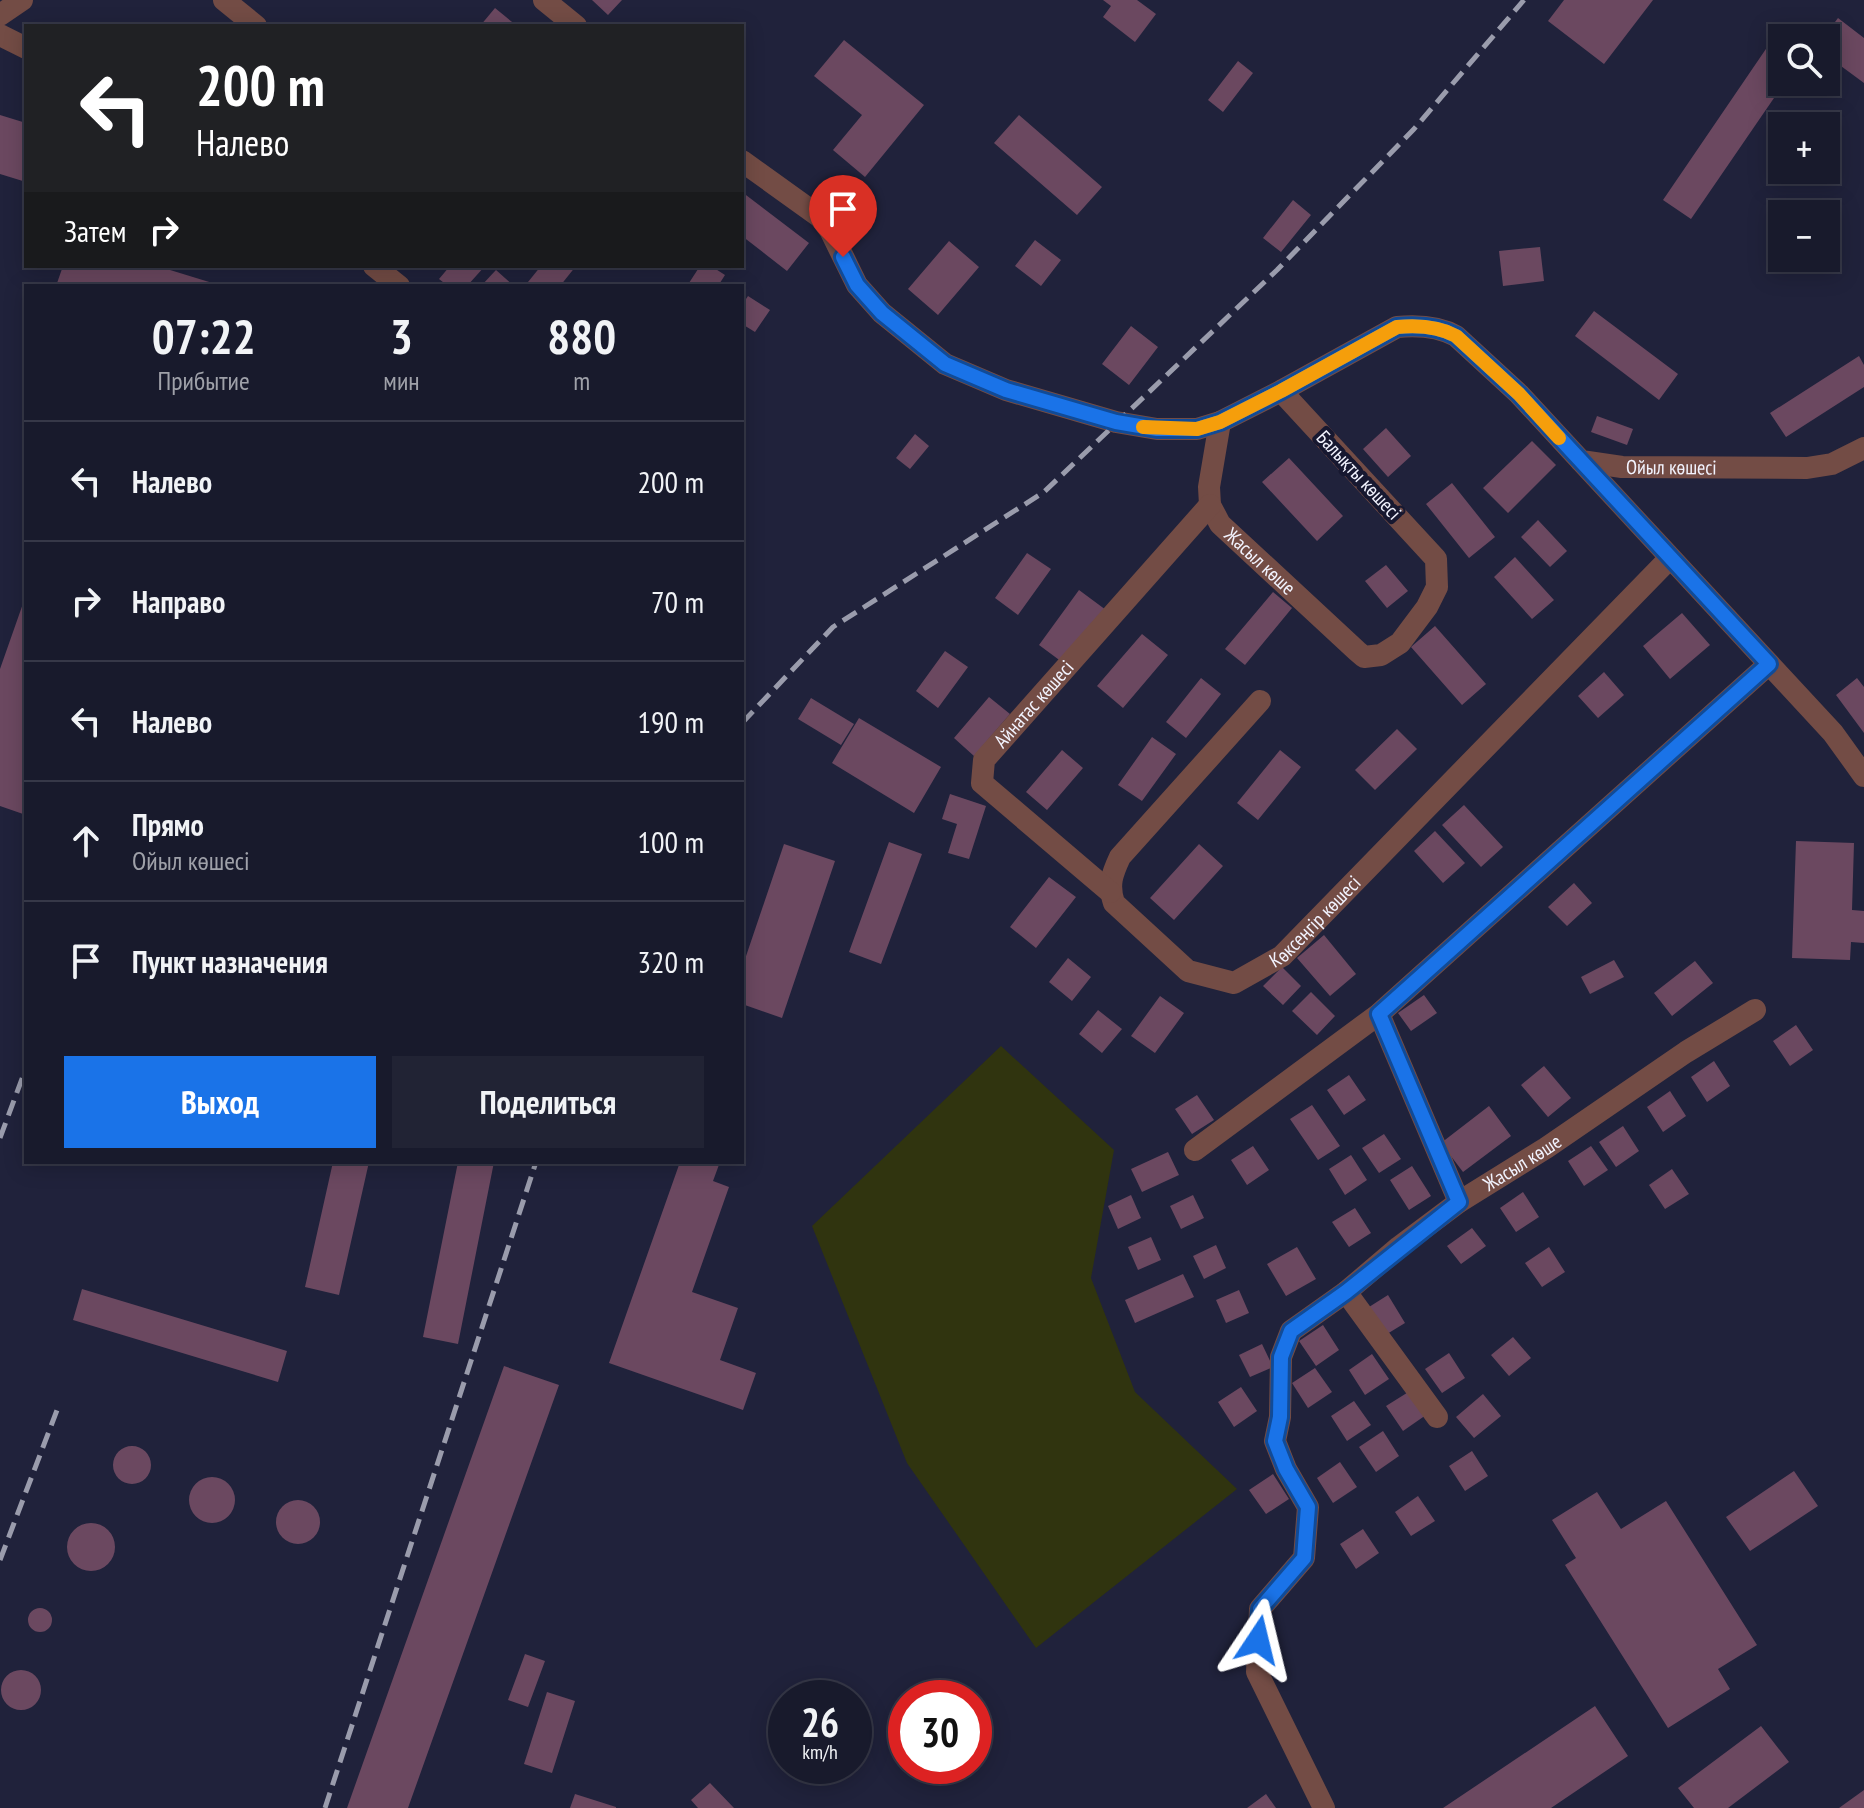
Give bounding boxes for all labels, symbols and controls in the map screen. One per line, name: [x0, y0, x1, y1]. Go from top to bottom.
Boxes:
map controls: [1768, 24, 1840, 272]
button: search: [1768, 24, 1840, 96]
text: 200 m: [196, 49, 325, 121]
icon: left: [64, 56, 168, 160]
button: +: [1768, 112, 1840, 184]
text: Налево: [196, 119, 289, 166]
pin: [809, 175, 877, 257]
icon: arrive: [821, 187, 865, 231]
button: −: [1768, 200, 1840, 272]
icon: right: [142, 208, 186, 252]
text: Затем: [64, 211, 126, 250]
text: 07:22: [152, 305, 256, 367]
text: 3: [390, 305, 413, 367]
text: 880: [547, 305, 616, 367]
text: Прибытие: [158, 364, 250, 397]
text: мин: [383, 364, 420, 397]
text: m: [573, 364, 590, 397]
street label: Балықты көшесі: [1311, 425, 1407, 525]
street label: Ойыл көшесі: [1626, 454, 1717, 481]
icon: left: [64, 459, 108, 503]
text: Налево: [132, 462, 212, 501]
text: 200 m: [638, 462, 704, 501]
street label: Жасыл көше: [1218, 521, 1301, 600]
icon: right: [64, 579, 108, 623]
text: Направо: [132, 582, 225, 621]
text: 70 m: [651, 582, 704, 621]
street label: Айнатас көшесі: [988, 655, 1079, 753]
icon: left: [64, 699, 108, 743]
text: Налево: [132, 702, 212, 741]
text: 190 m: [638, 702, 704, 741]
text: Прямо: [132, 805, 204, 844]
icon: ahead: [64, 819, 108, 863]
text: 100 m: [638, 822, 704, 861]
text: Ойыл көшесі: [132, 844, 250, 877]
street label: Көксеңгір көшесі: [1265, 870, 1366, 973]
icon: arrive: [64, 939, 108, 983]
text: Пункт назначения: [132, 942, 328, 981]
text: 320 m: [638, 942, 704, 981]
button: Выход: [64, 1056, 376, 1148]
button: Поделиться: [392, 1056, 704, 1148]
street label: Жасыл көше: [1477, 1128, 1567, 1197]
position arrow: [1216, 1598, 1300, 1682]
speed limit sign: 30: [888, 1680, 992, 1784]
text: 26: [801, 1696, 839, 1748]
text: km/h: [802, 1739, 838, 1765]

